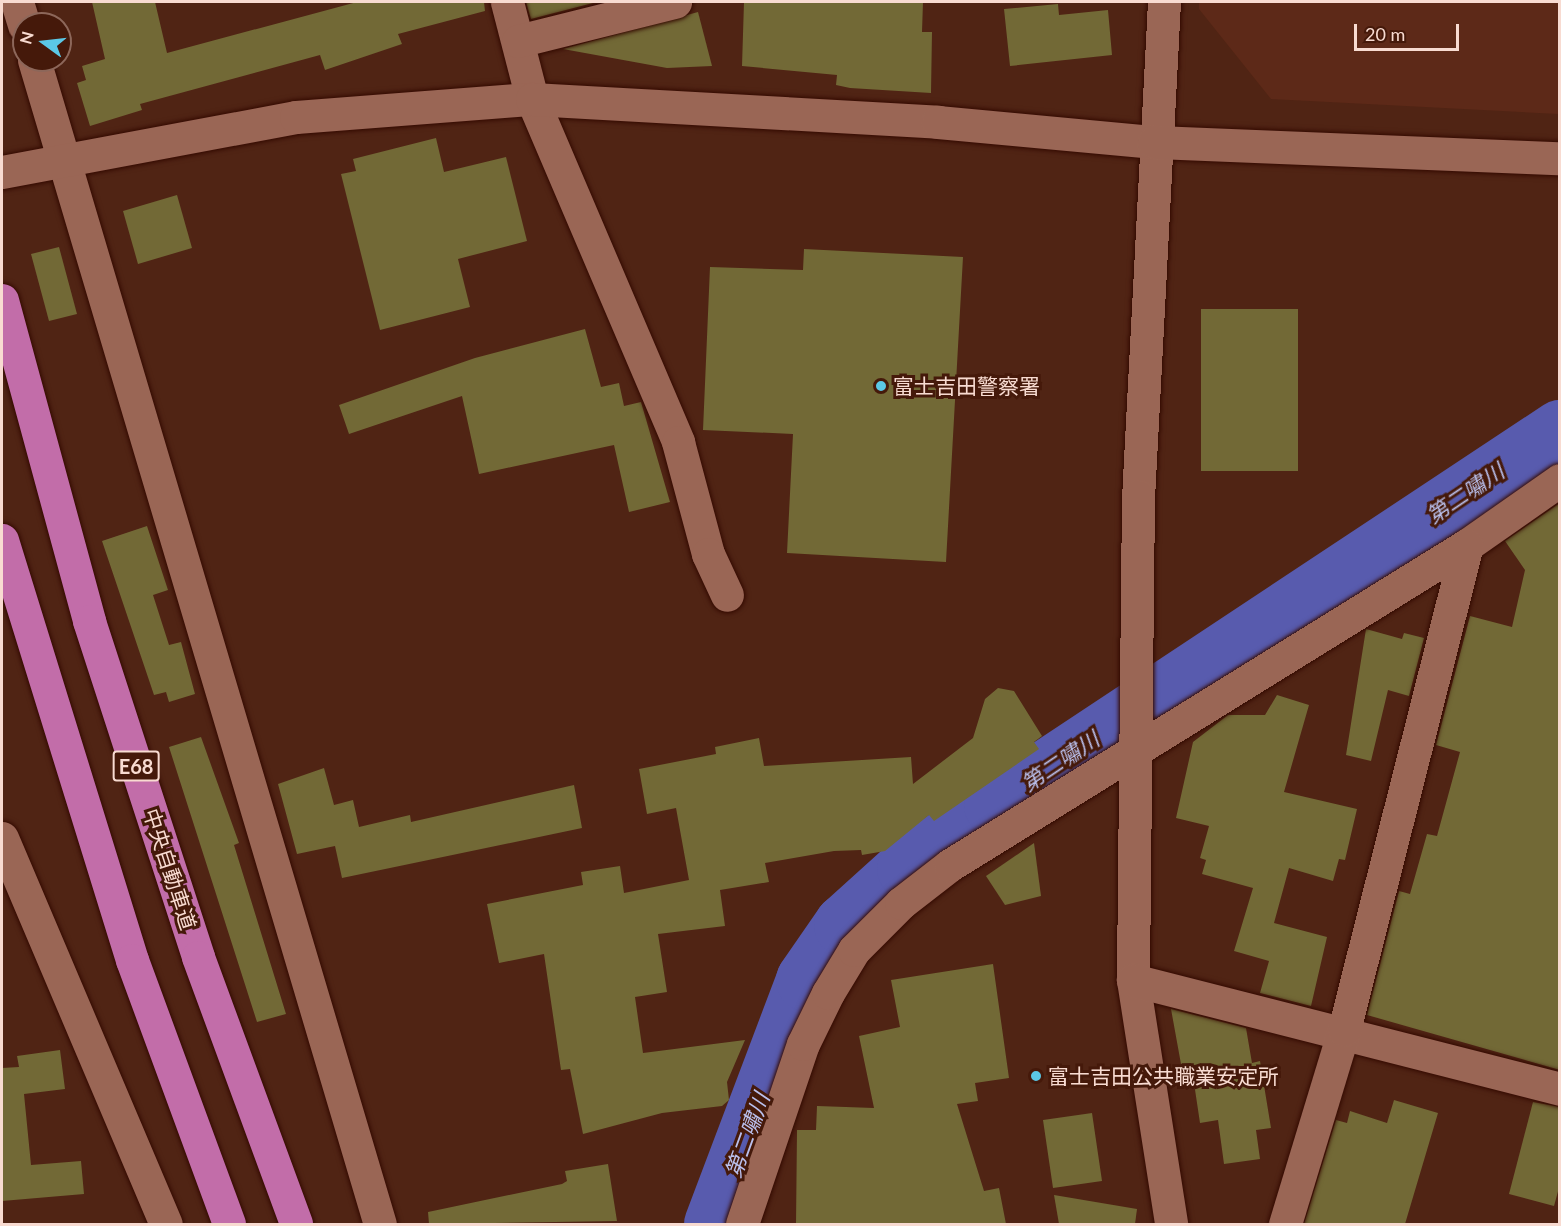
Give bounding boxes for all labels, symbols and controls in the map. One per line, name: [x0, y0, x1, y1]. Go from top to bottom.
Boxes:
north arrow: [12, 12, 72, 72]
scale bar: [1357, 12, 1462, 50]
text: 20 m: [1365, 23, 1405, 45]
text: N: [15, 29, 37, 46]
place label: 富士吉田警察署: [893, 373, 1040, 399]
marker: 富士吉田警察署: [874, 379, 888, 393]
water label: 第二嘯川: [1421, 457, 1509, 529]
water label: 第二嘯川: [1016, 725, 1104, 797]
road number: E68: [112, 749, 160, 783]
street label: 中央自動車道: [139, 805, 201, 933]
place label: 富士吉田公共職業安定所: [1048, 1063, 1279, 1089]
marker: 富士吉田公共職業安定所: [1029, 1069, 1043, 1083]
water label: 第二嘯川: [720, 1089, 774, 1181]

